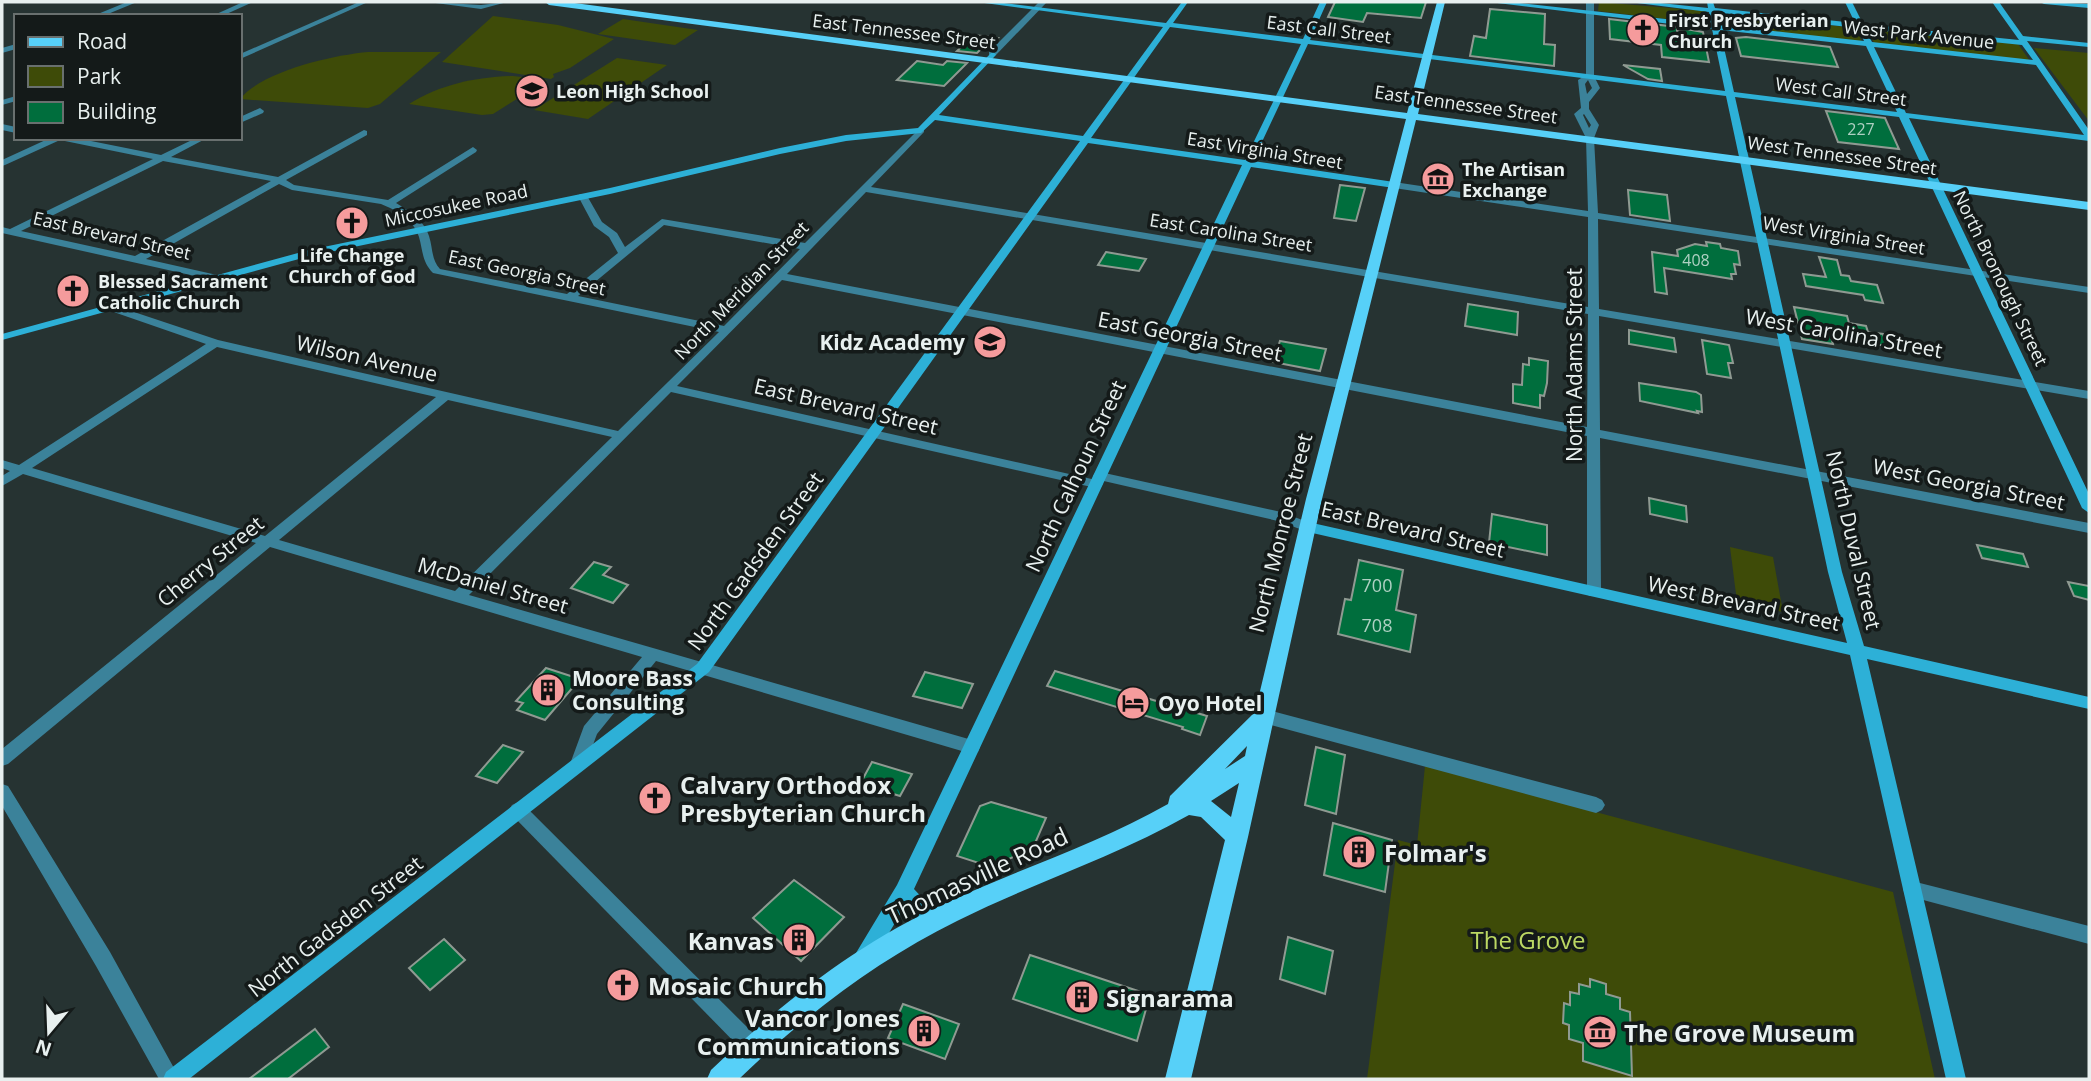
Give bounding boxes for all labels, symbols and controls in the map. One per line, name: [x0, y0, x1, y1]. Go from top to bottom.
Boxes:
street label: East Tennessee Street: [811, 8, 997, 54]
place label: First Presbyterian Church: [1668, 8, 1829, 53]
street label: East Call Street: [1265, 9, 1393, 49]
church icon: First Presbyterian Church: [1624, 11, 1662, 49]
legend: [14, 14, 242, 140]
street label: West Park Avenue: [1842, 14, 1996, 54]
text: Road: [77, 27, 127, 55]
text: Park: [77, 62, 121, 90]
street label: West Call Street: [1774, 71, 1908, 111]
school or university icon: Leon High School: [513, 72, 551, 110]
place label: Leon High School: [556, 79, 709, 103]
street label: East Tennessee Street: [1373, 79, 1559, 129]
text: Building: [77, 97, 156, 125]
house number: 227: [1847, 118, 1875, 140]
street label: East Virginia Street: [1186, 126, 1344, 174]
street label: West Tennessee Street: [1746, 130, 1938, 180]
place label: The Artisan Exchange: [1462, 157, 1565, 202]
museum icon: The Artisan Exchange: [1419, 160, 1457, 198]
street label: Miccosukee Road: [382, 178, 530, 232]
street label: North Bronough Street: [1948, 186, 2054, 370]
church icon: Life Change Church of God: [333, 204, 371, 242]
street label: East Brevard Street: [31, 205, 193, 265]
street label: East Carolina Street: [1148, 207, 1314, 257]
street label: West Virginia Street: [1761, 210, 1927, 260]
street label: North Meridian Street: [669, 216, 813, 364]
place label: Life Change Church of God: [288, 243, 416, 288]
street label: East Georgia Street: [446, 244, 608, 300]
house number: 408: [1682, 249, 1710, 271]
street label: North Adams Street: [1560, 268, 1588, 462]
place label: Blessed Sacrament Catholic Church: [98, 269, 268, 314]
church icon: Blessed Sacrament Catholic Church: [54, 272, 92, 310]
street label: West Carolina Street: [1743, 302, 1945, 364]
street label: East Georgia Street: [1096, 304, 1284, 368]
school or university icon: Kidz Academy: [971, 323, 1009, 361]
street label: Wilson Avenue: [294, 328, 440, 388]
place label: Kidz Academy: [819, 328, 965, 356]
street label: East Brevard Street: [751, 371, 941, 441]
street label: North Calhoun Street: [1018, 376, 1132, 576]
street label: North Monroe Street: [1242, 430, 1318, 636]
street label: North Duval Street: [1820, 448, 1888, 632]
street label: West Georgia Street: [1871, 452, 2067, 516]
street label: North Gadsden Street: [681, 466, 829, 656]
street label: East Brevard Street: [1318, 494, 1508, 564]
street label: Cherry Street: [151, 509, 269, 613]
street label: McDaniel Street: [415, 550, 571, 620]
street label: West Brevard Street: [1645, 569, 1843, 637]
house number: 700: [1362, 573, 1392, 597]
house number: 708: [1362, 613, 1392, 637]
place label: Moore Bass Consulting: [572, 664, 693, 716]
building icon: Moore Bass Consulting: [529, 671, 567, 709]
hotel icon: Oyo Hotel: [1114, 684, 1152, 722]
place label: Oyo Hotel: [1158, 689, 1262, 717]
place label: Calvary Orthodox Presbyterian Church: [680, 768, 926, 829]
church icon: Calvary Orthodox Presbyterian Church: [636, 779, 674, 817]
street label: Thomasville Road: [881, 819, 1073, 931]
building icon: Folmar's: [1340, 833, 1378, 871]
place label: Folmar's: [1384, 836, 1487, 869]
street label: North Gadsden Street: [242, 849, 428, 1003]
building icon: Kanvas: [780, 921, 818, 959]
park label: The Grove: [1471, 923, 1585, 956]
place label: Kanvas: [688, 924, 774, 957]
church icon: Mosaic Church: [604, 966, 642, 1004]
place label: Mosaic Church: [648, 969, 824, 1002]
building icon: Signarama: [1063, 978, 1101, 1016]
place label: Signarama: [1106, 981, 1234, 1014]
north arrow: [14, 997, 84, 1067]
place label: Vancor Jones Communications: [697, 1001, 900, 1062]
building icon: Vancor Jones Communications: [905, 1012, 943, 1050]
museum icon: The Grove Museum: [1581, 1013, 1619, 1051]
place label: The Grove Museum: [1624, 1016, 1855, 1049]
text: N: [32, 1033, 55, 1063]

